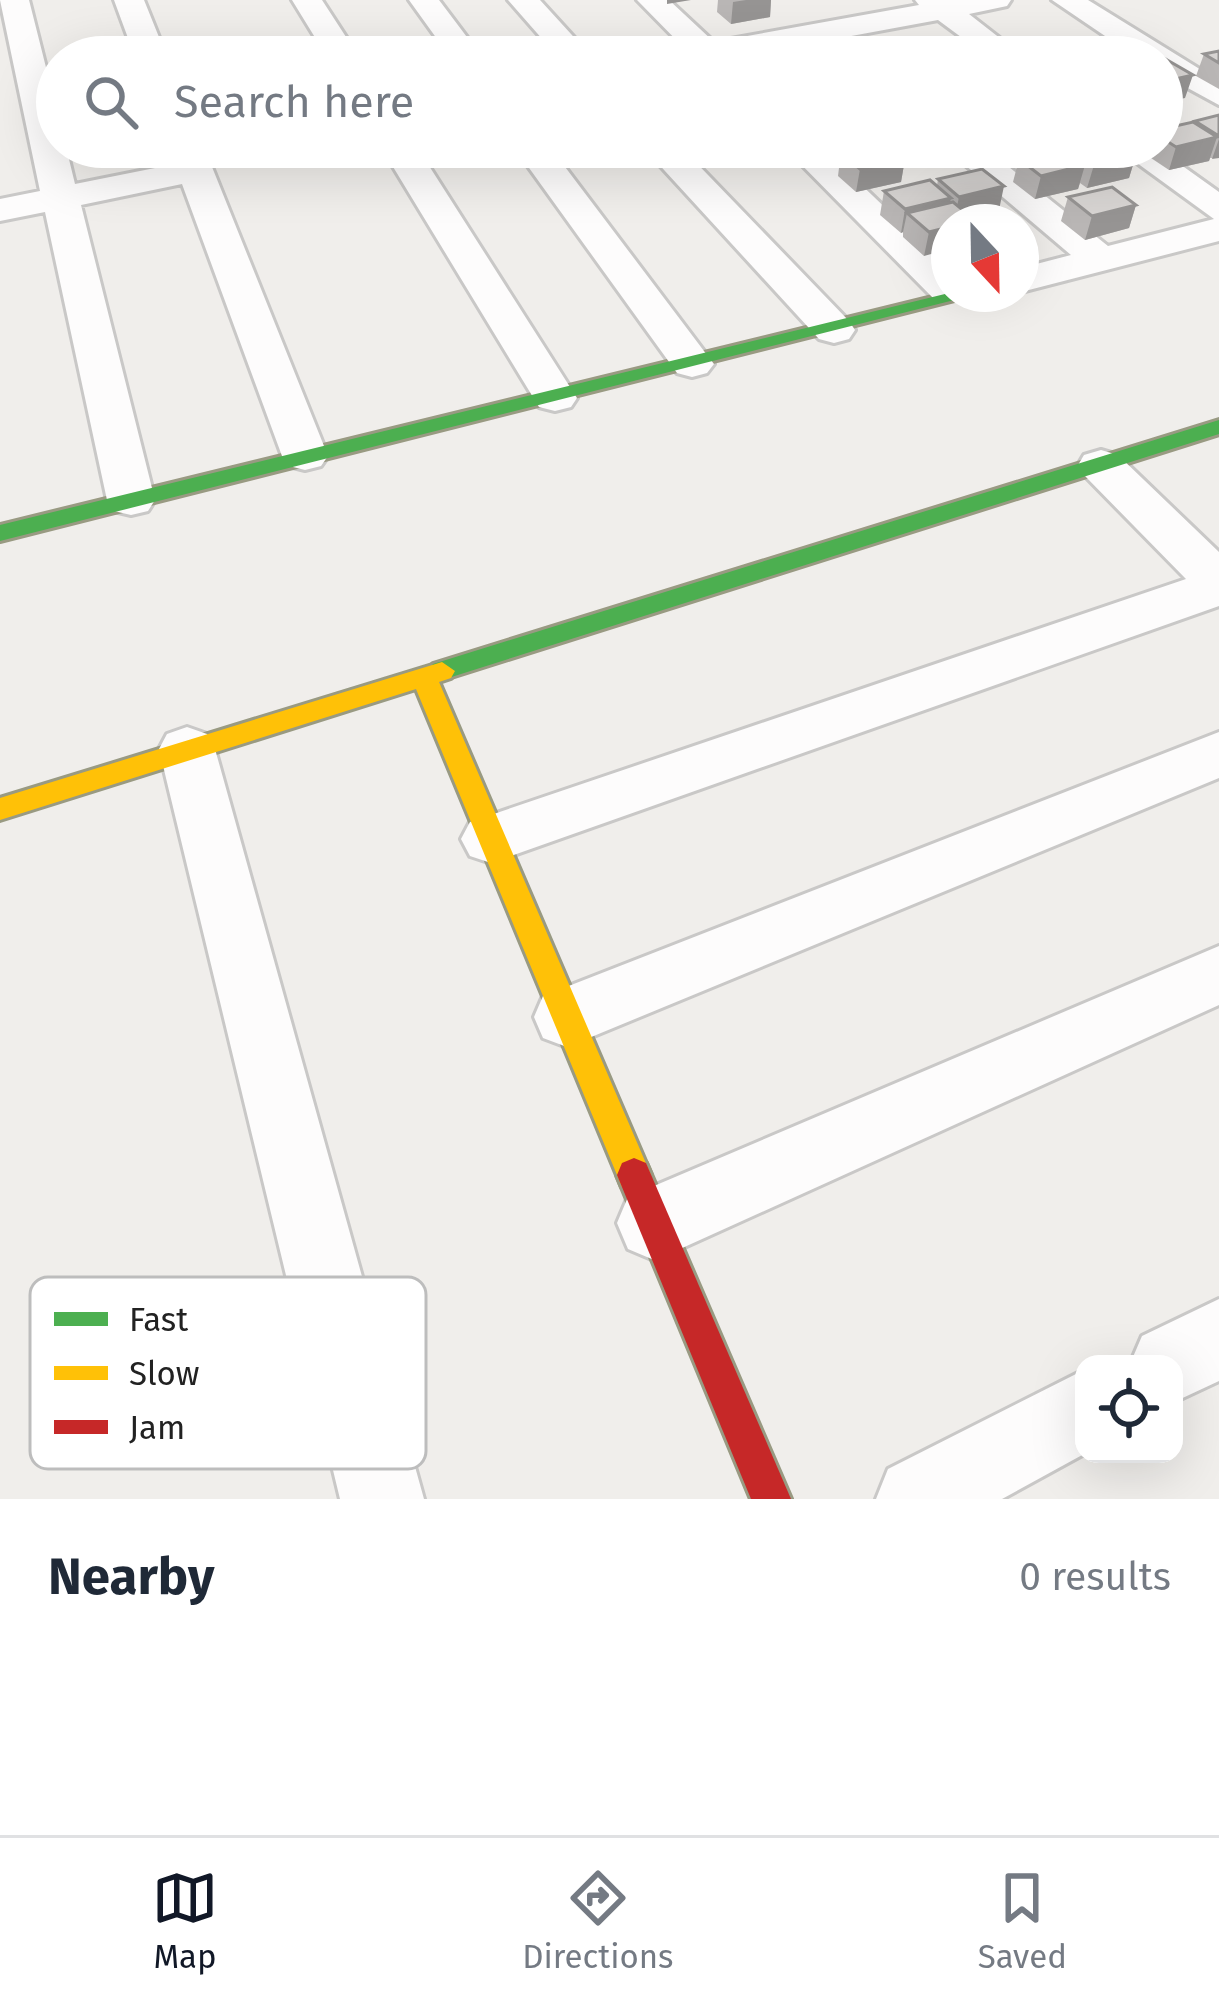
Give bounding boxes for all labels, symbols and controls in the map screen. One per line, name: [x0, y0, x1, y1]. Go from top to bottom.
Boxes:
search box: [36, 36, 1183, 168]
icon: search: [78, 69, 144, 135]
text: Search here: [174, 75, 414, 129]
north arrow: [931, 204, 1039, 312]
legend: [30, 1277, 426, 1469]
text: Fast: [129, 1300, 188, 1340]
text: Slow: [129, 1354, 199, 1394]
map controls: [1075, 1355, 1183, 1463]
button: locate: [1075, 1355, 1183, 1463]
text: Jam: [129, 1408, 185, 1448]
text: Nearby: [48, 1546, 214, 1608]
text: 0 results: [1019, 1554, 1171, 1600]
tab: Map: [152, 1865, 218, 1977]
tab: Directions: [522, 1865, 674, 1977]
tab: Saved: [978, 1865, 1067, 1977]

